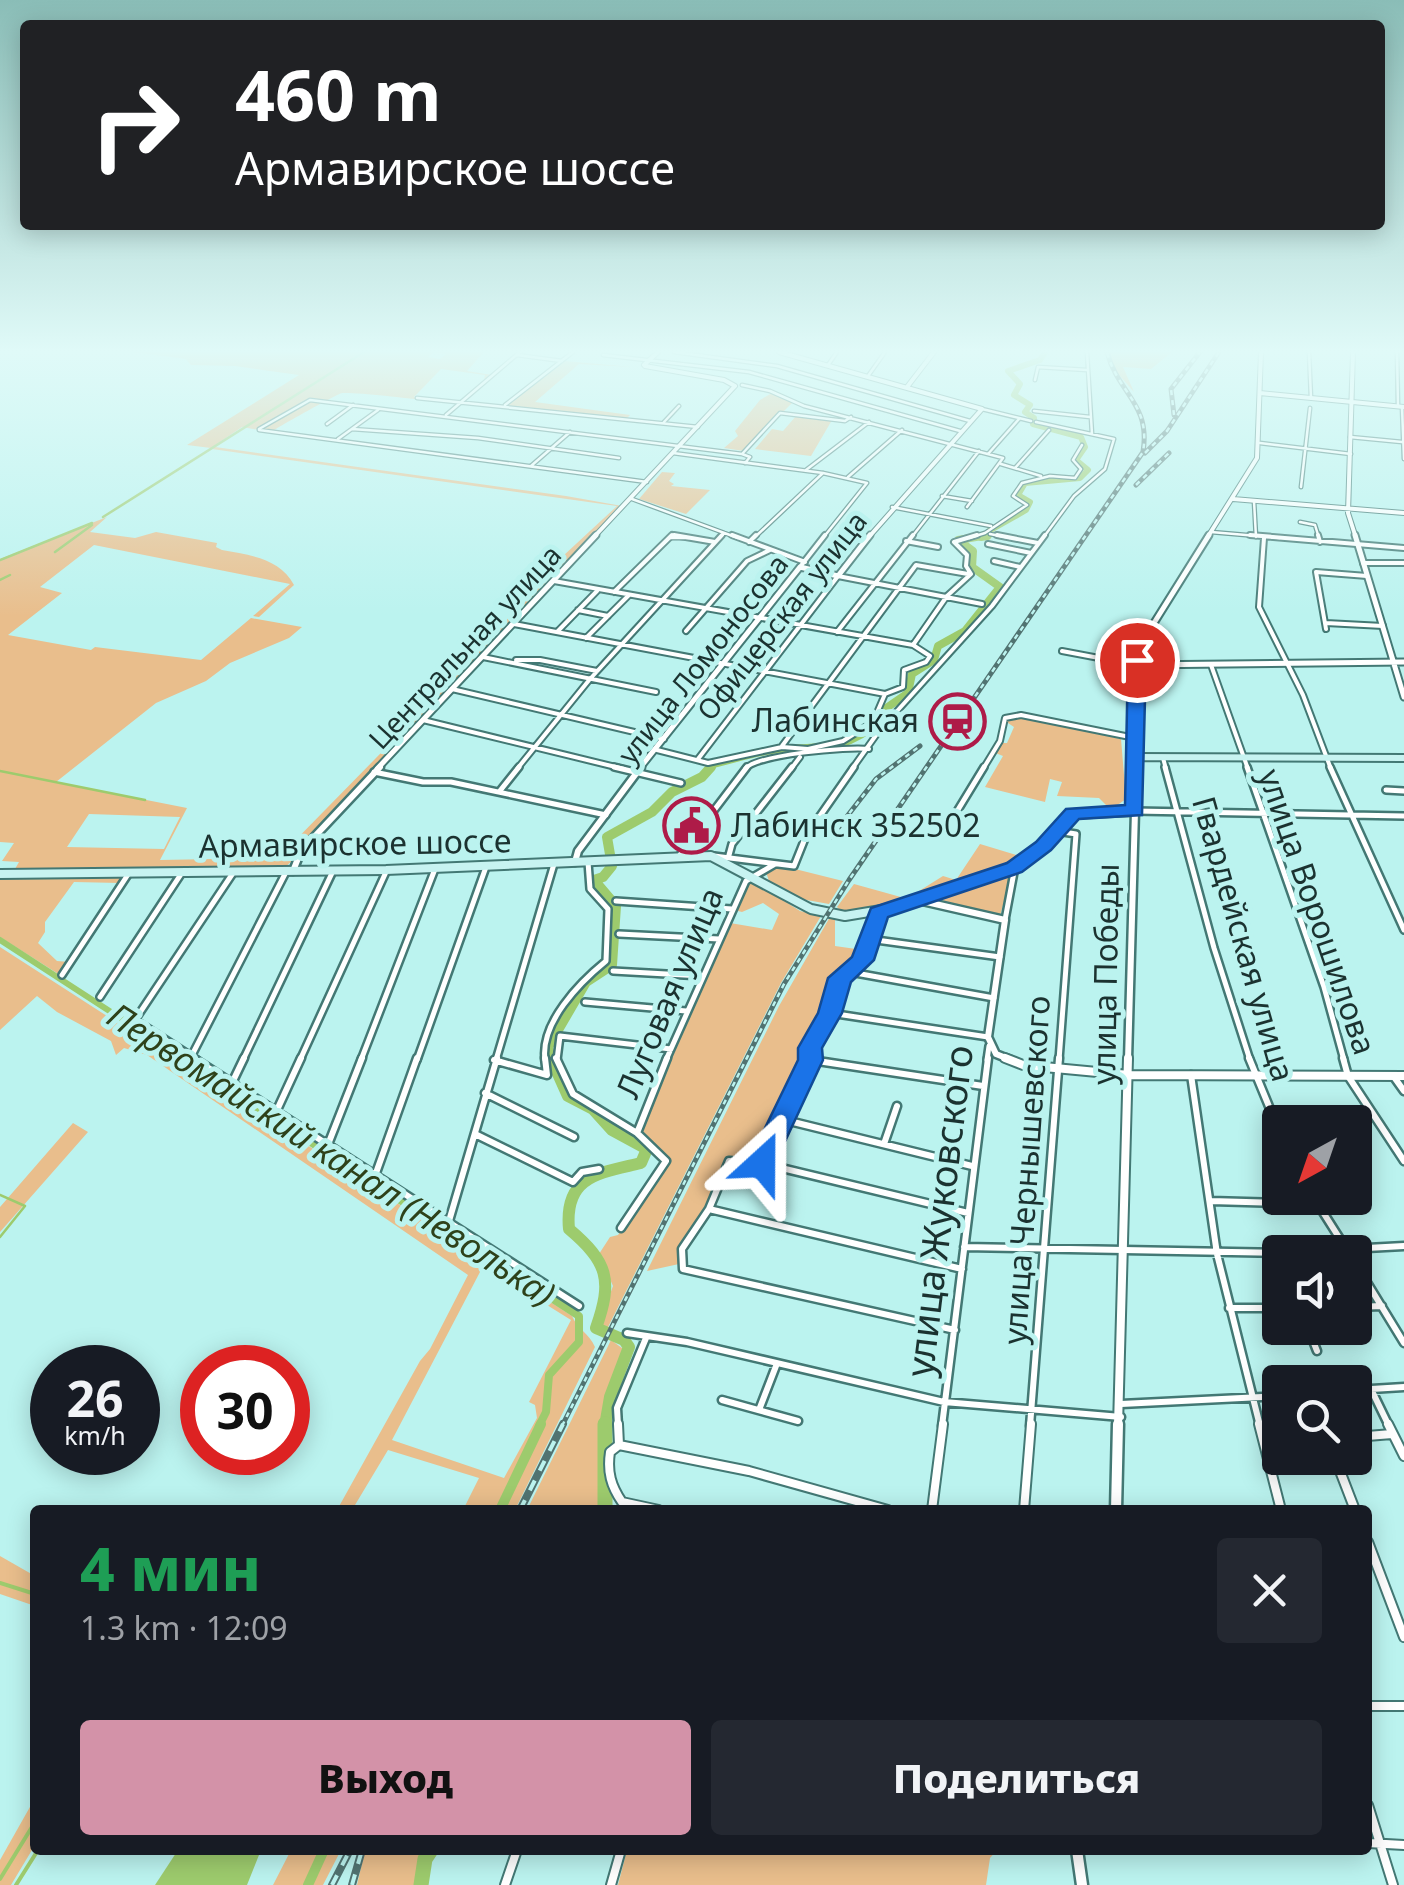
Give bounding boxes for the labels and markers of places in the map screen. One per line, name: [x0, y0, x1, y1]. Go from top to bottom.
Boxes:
pin: [1095, 618, 1180, 703]
station icon: Лабинская: [928, 691, 988, 751]
place label: Лабинская: [752, 698, 919, 741]
public building icon: Лабинск 352502: [662, 796, 722, 856]
place label: Лабинск 352502: [731, 803, 981, 846]

